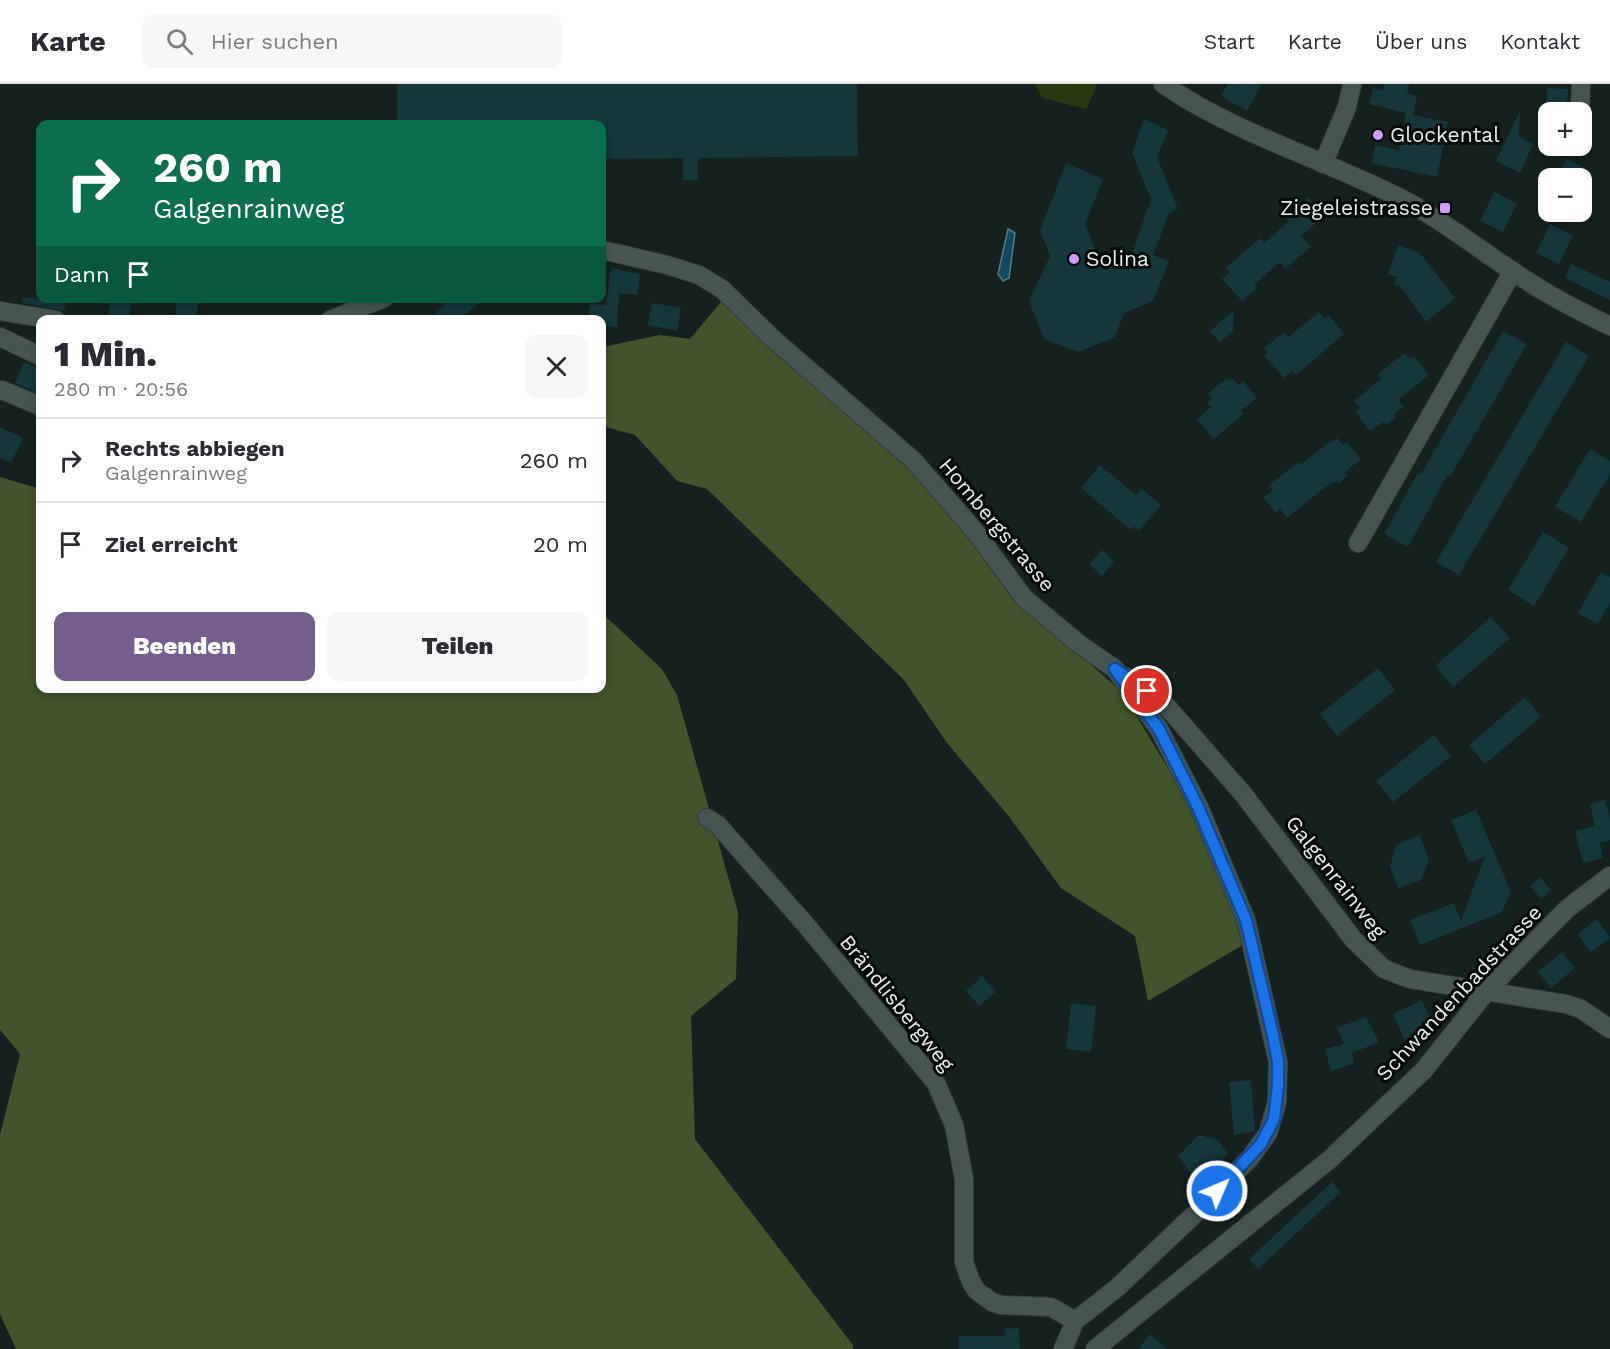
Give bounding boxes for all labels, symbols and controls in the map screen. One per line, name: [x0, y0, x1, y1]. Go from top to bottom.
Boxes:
search box: [142, 14, 562, 68]
text: Karte: [30, 25, 106, 58]
icon: search: [163, 25, 196, 58]
text: Hier suchen: [211, 29, 339, 54]
text: Start: [1204, 29, 1255, 54]
text: Karte: [1288, 29, 1342, 54]
text: Über uns: [1375, 29, 1467, 54]
text: Kontakt: [1500, 29, 1580, 54]
map controls: [1538, 102, 1592, 222]
button: +: [1538, 102, 1592, 156]
place label: Glockental: [1390, 122, 1500, 147]
marker: Glockental: [1371, 128, 1385, 142]
text: 260 m: [153, 143, 283, 192]
icon: right: [54, 144, 132, 222]
button: −: [1538, 168, 1592, 222]
text: Galgenrainweg: [153, 193, 344, 225]
place label: Ziegeleistrasse: [1280, 195, 1433, 220]
marker: Ziegeleistrasse: [1438, 201, 1452, 215]
place label: Solina: [1086, 246, 1149, 271]
marker: Solina: [1067, 252, 1081, 266]
icon: arrive: [122, 258, 155, 291]
text: Dann: [54, 262, 110, 287]
text: 1 Min.: [54, 333, 157, 375]
button: close: [525, 335, 588, 398]
text: 280 m · 20:56: [54, 377, 188, 401]
text: Rechts abbiegen: [105, 436, 285, 461]
icon: right: [54, 444, 87, 477]
text: 260 m: [520, 448, 588, 473]
street label: Hombergstrasse: [934, 453, 1061, 597]
text: Galgenrainweg: [105, 461, 247, 485]
icon: arrive: [54, 528, 87, 561]
text: Ziel erreicht: [105, 532, 238, 557]
text: 20 m: [533, 532, 588, 557]
button: Beenden: [54, 612, 315, 681]
button: Teilen: [327, 612, 588, 681]
pin: [1121, 665, 1172, 716]
icon: arrive: [1130, 674, 1163, 707]
street label: Galgenrainweg: [1281, 810, 1393, 944]
street label: Schwandenbadstrasse: [1371, 900, 1547, 1086]
street label: Brändlisbergweg: [835, 930, 960, 1076]
position arrow: [1185, 1159, 1249, 1223]

